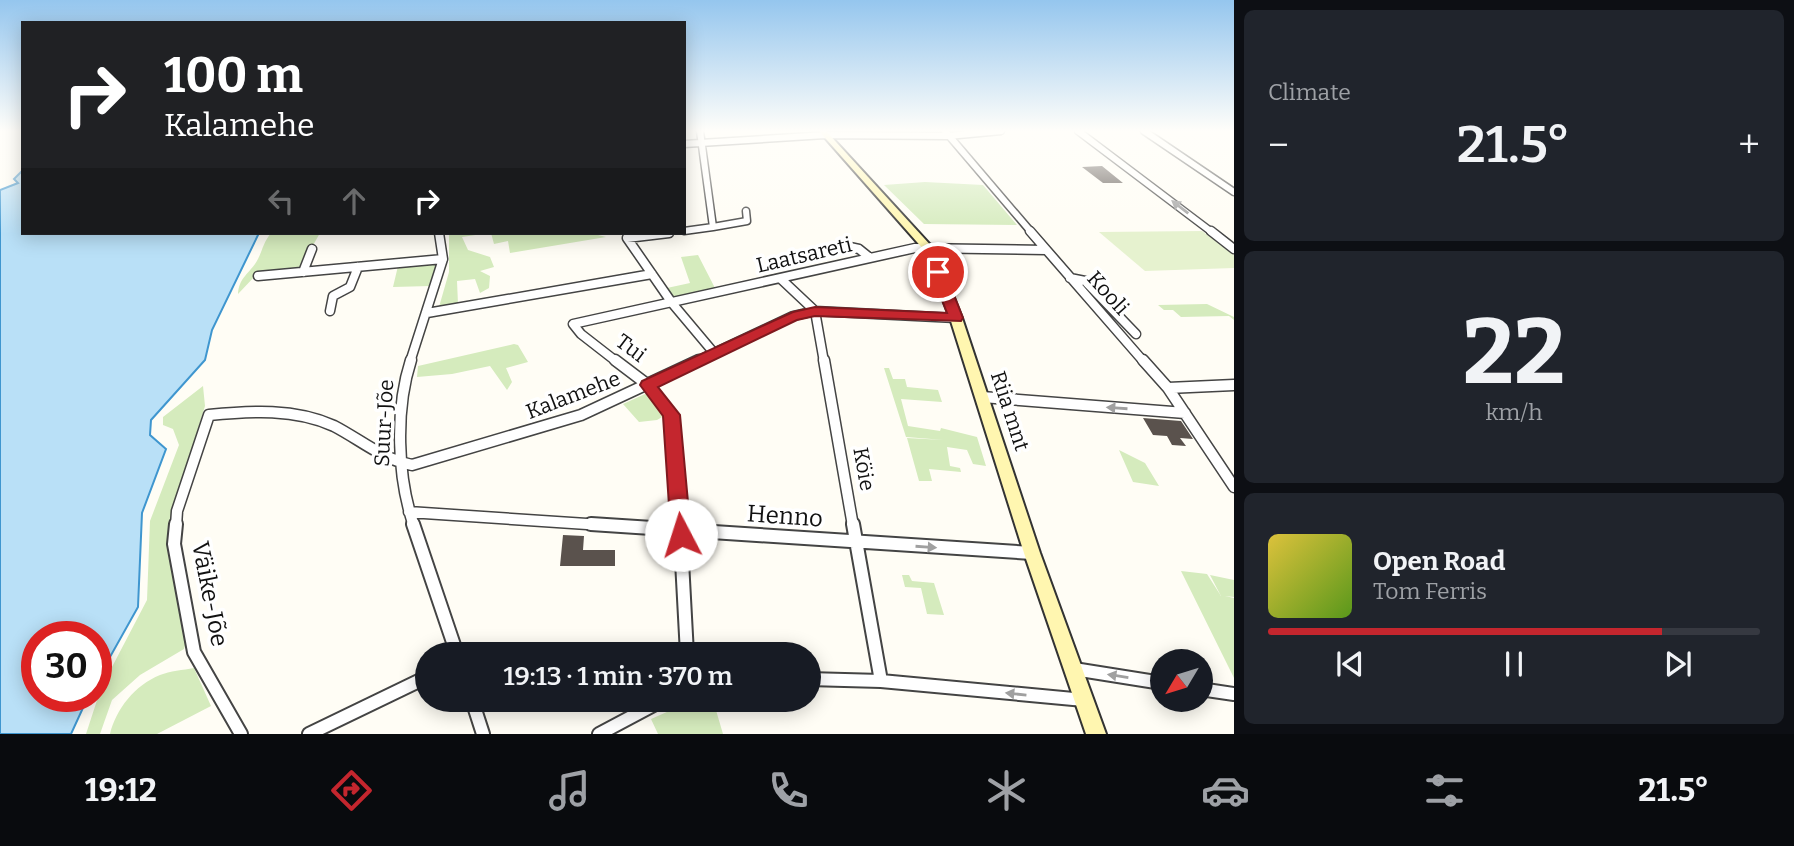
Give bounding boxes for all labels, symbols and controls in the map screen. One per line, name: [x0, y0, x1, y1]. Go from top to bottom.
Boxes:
text: 100 m: [164, 46, 303, 105]
icon: right: [49, 49, 140, 140]
text: Climate: [1268, 78, 1351, 106]
text: Kalamehe: [164, 106, 315, 144]
text: 21.5°: [1457, 113, 1570, 176]
text: −: [1268, 122, 1289, 168]
text: +: [1738, 122, 1760, 168]
icon: left: [262, 182, 300, 220]
icon: ahead: [335, 182, 373, 220]
icon: right: [408, 182, 446, 220]
one-way arrow: [1171, 200, 1189, 215]
street label: Laatsareti: [754, 231, 854, 279]
pin: [908, 242, 968, 302]
icon: arrive: [919, 253, 957, 291]
street label: Kooli: [1081, 266, 1135, 320]
text: 22: [1463, 298, 1565, 407]
street label: Tui: [611, 328, 651, 368]
street label: Kalamehe: [522, 365, 624, 425]
street label: Riia mnt: [985, 368, 1035, 455]
street label: Suur-Jõe: [369, 379, 399, 467]
text: km/h: [1486, 398, 1542, 426]
one-way arrow: [1106, 402, 1128, 413]
street label: Köie: [847, 445, 881, 493]
position arrow: [644, 498, 718, 572]
street label: Henno: [746, 499, 824, 533]
street label: Väike-Jõe: [186, 539, 234, 649]
one-way arrow: [915, 542, 937, 553]
text: Open Road: [1373, 546, 1505, 577]
text: Tom Ferris: [1373, 577, 1487, 605]
speed limit sign: 30: [21, 621, 112, 712]
icon: previous: [1331, 645, 1369, 683]
icon: pause: [1495, 645, 1533, 683]
icon: next: [1659, 645, 1697, 683]
north arrow: [1150, 649, 1213, 712]
map controls: [1150, 649, 1213, 712]
text: 19:13 · 1 min · 370 m: [503, 661, 733, 692]
one-way arrow: [1107, 670, 1129, 681]
one-way arrow: [1005, 688, 1027, 699]
icon: directions: [327, 766, 376, 815]
icon: music: [545, 766, 594, 815]
icon: phone: [764, 766, 813, 815]
icon: climate: [982, 766, 1031, 815]
icon: car: [1201, 766, 1250, 815]
icon: filters: [1420, 766, 1469, 815]
text: 19:12: [85, 771, 157, 809]
text: 21.5°: [1638, 771, 1709, 809]

